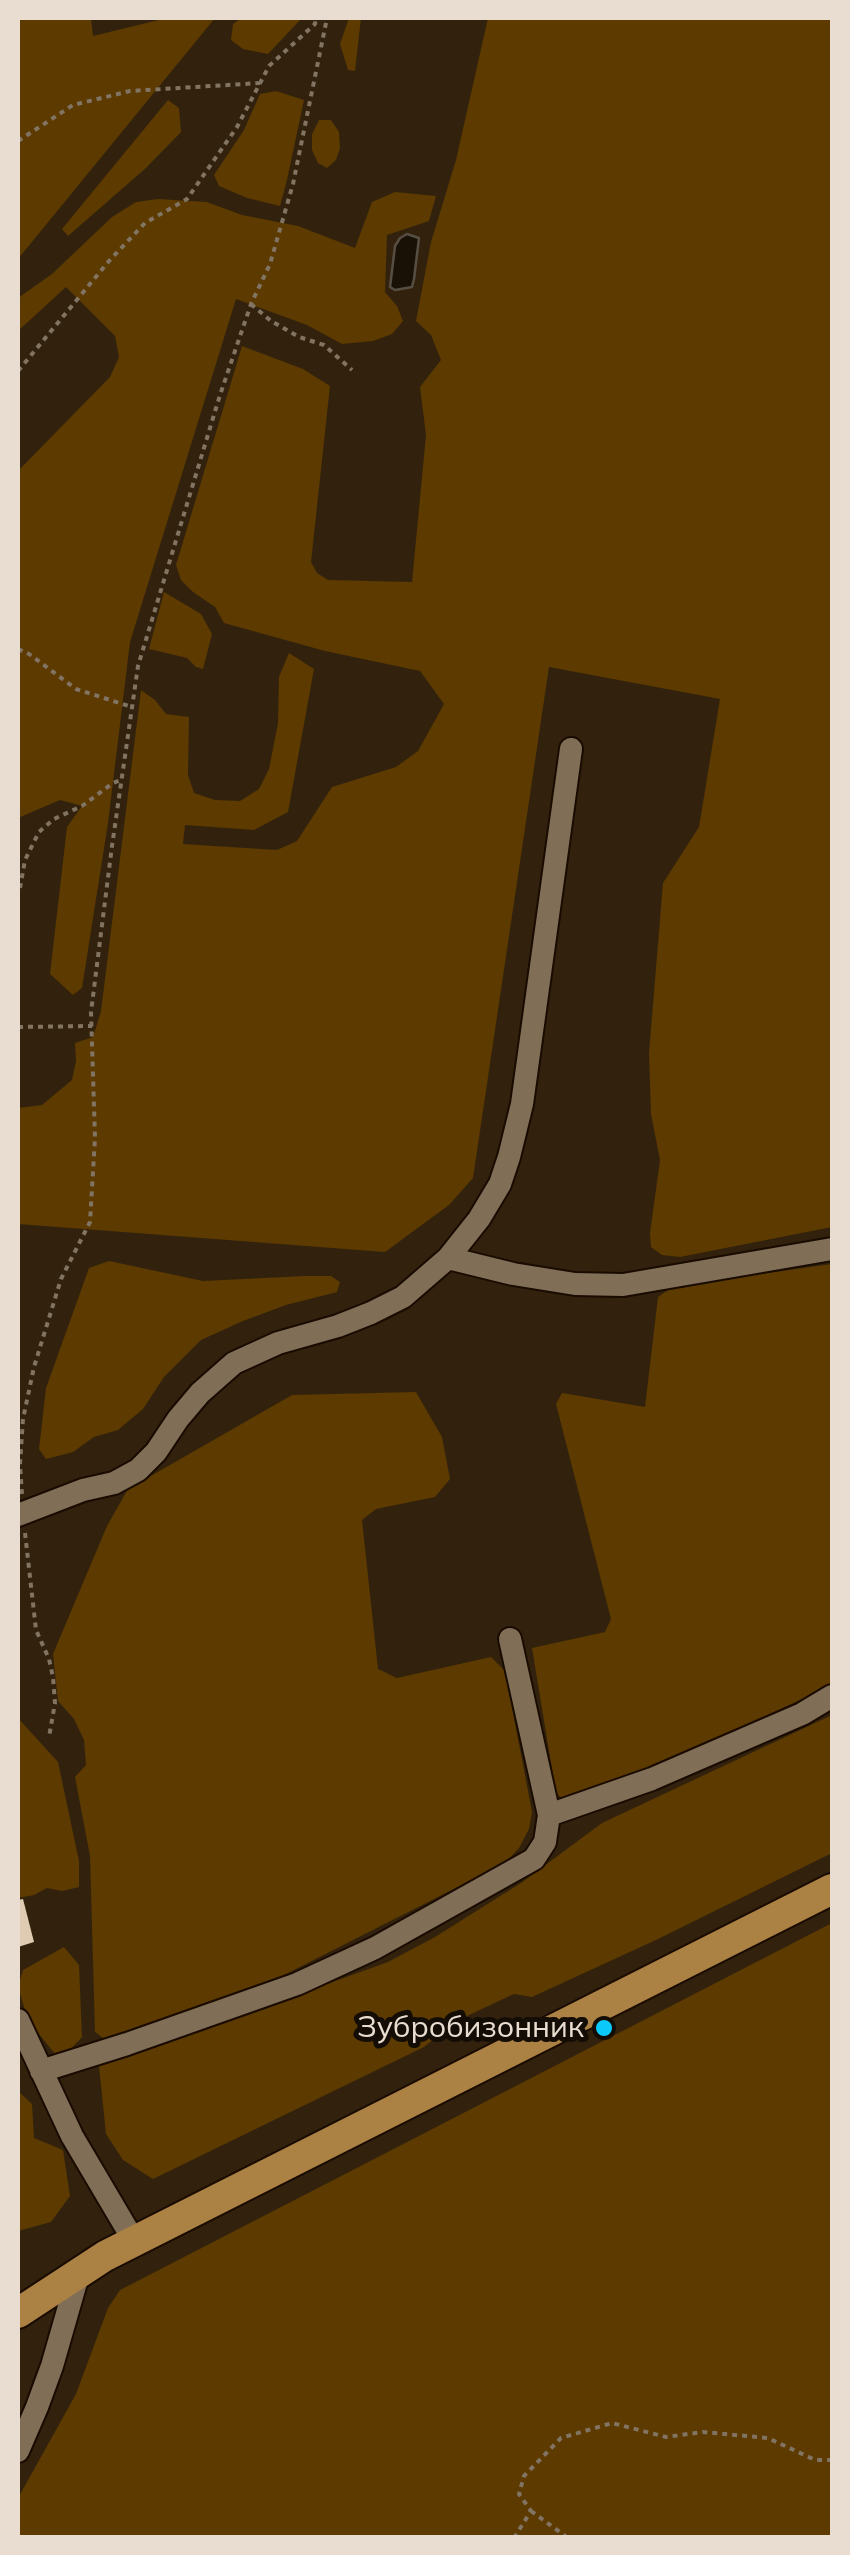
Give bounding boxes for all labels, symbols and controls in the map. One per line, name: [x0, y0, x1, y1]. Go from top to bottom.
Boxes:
place label: Зубробизонник: [357, 2010, 584, 2046]
marker: Зубробизонник: [593, 2017, 615, 2039]

